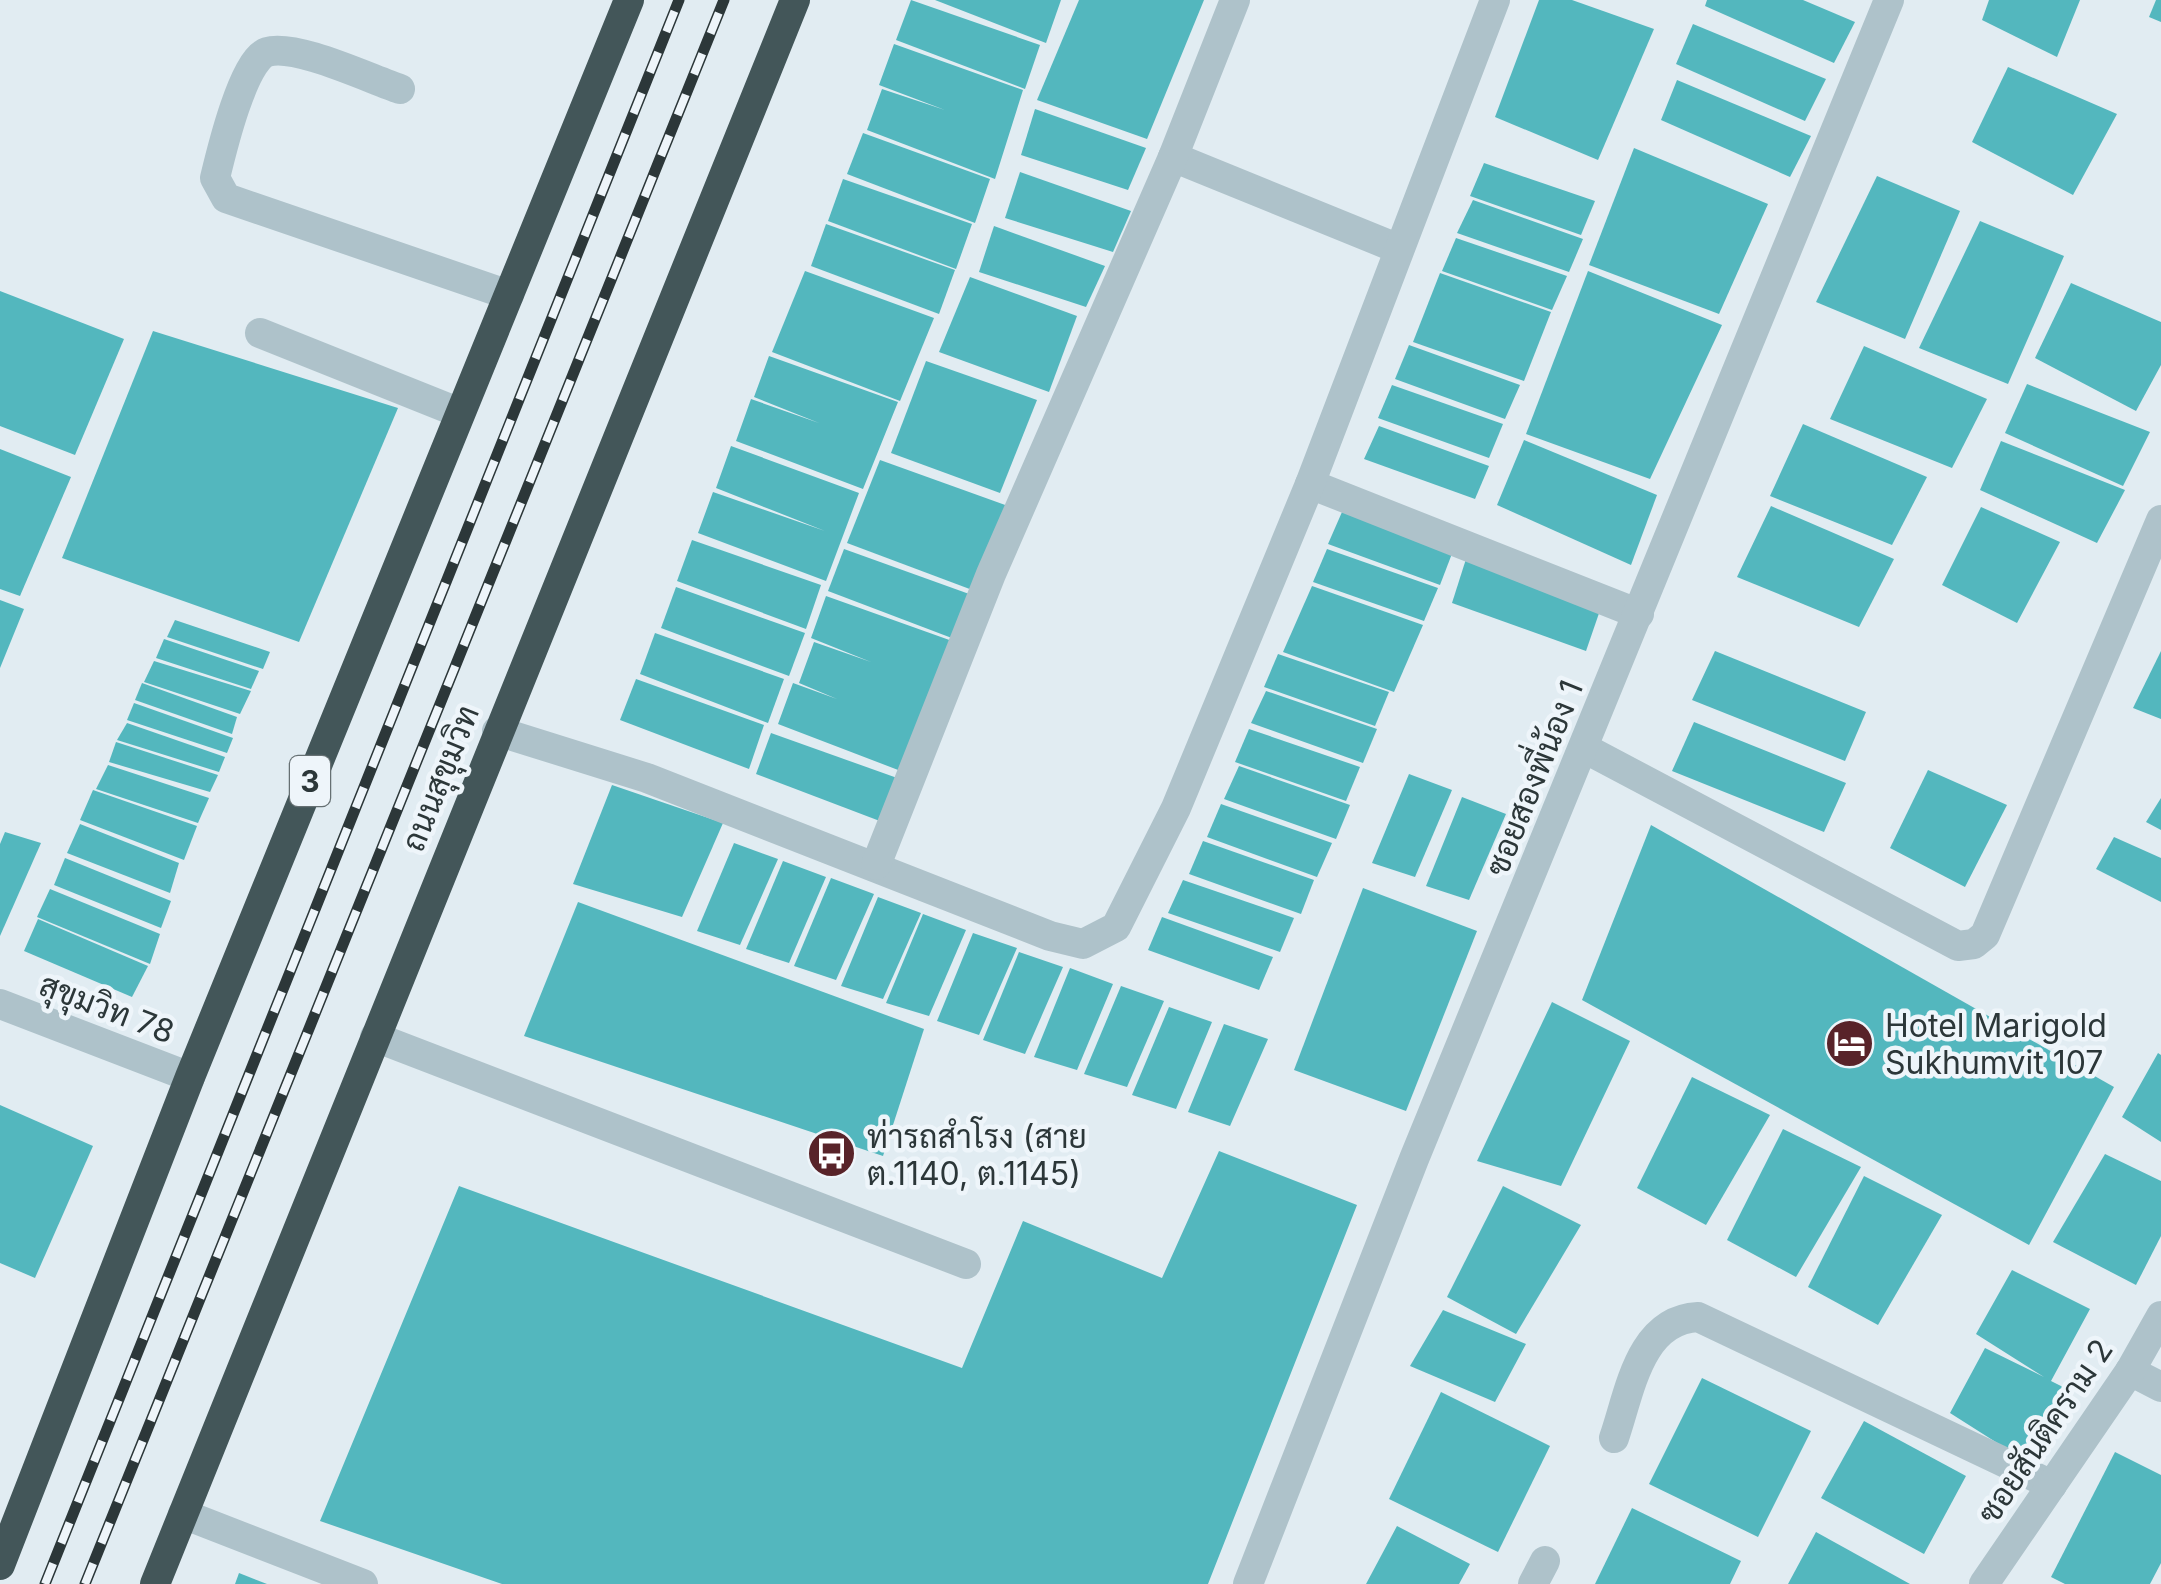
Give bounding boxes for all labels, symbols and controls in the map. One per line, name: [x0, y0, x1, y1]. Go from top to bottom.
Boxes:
street label: ซอยสองพี่น้อง 1: [1470, 672, 1591, 881]
street label: ถนนสุขุมวิท: [393, 699, 490, 858]
road number: 3: [290, 756, 330, 806]
street label: สุขุมวิท 78: [33, 965, 180, 1054]
place label: Hotel Marigold Sukhumvit 107: [1885, 1006, 2107, 1082]
hotel icon: Hotel Marigold Sukhumvit 107: [1824, 1017, 1876, 1069]
place label: ท่ารถสำโรง (สาย ต.1140, ต.1145): [867, 1116, 1087, 1193]
bus stop icon: ท่ารถสำโรง (สาย ต.1140, ต.1145): [806, 1128, 858, 1180]
street label: ซอยสันติคราม 2: [1969, 1332, 2121, 1530]

